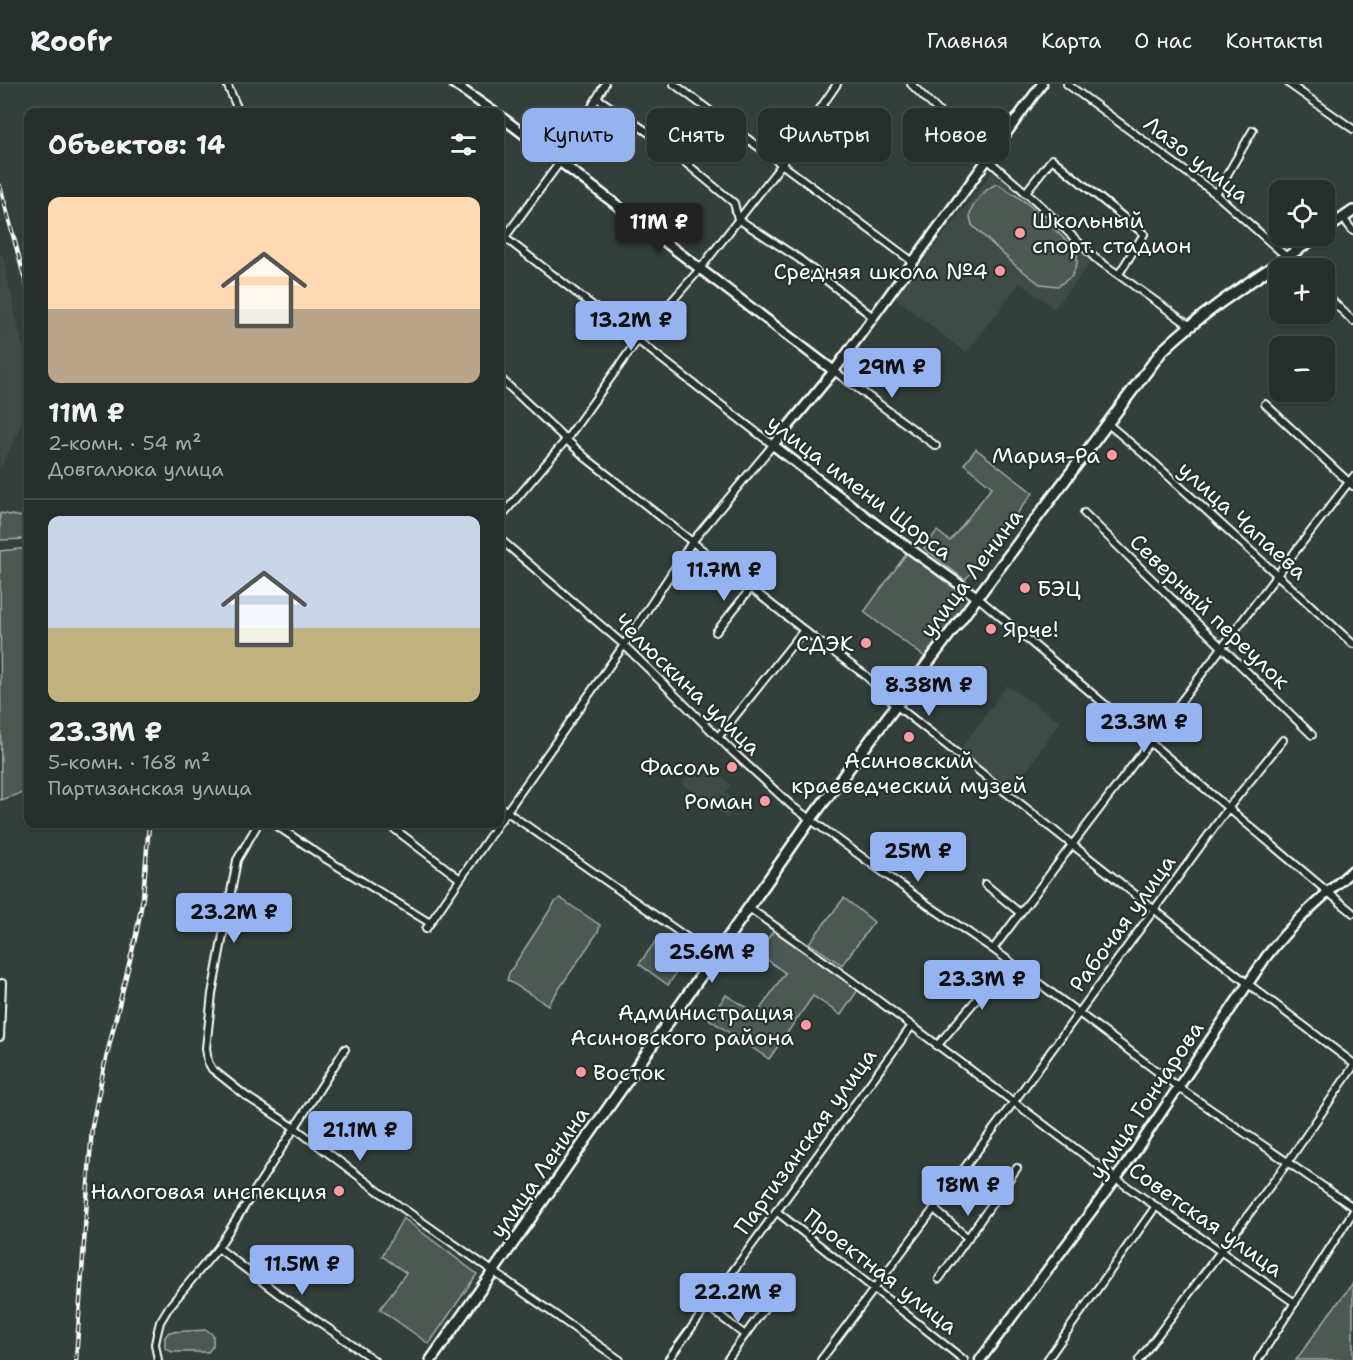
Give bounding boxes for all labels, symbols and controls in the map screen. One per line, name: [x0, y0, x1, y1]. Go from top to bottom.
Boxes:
text: Roofr: [30, 22, 112, 60]
text: Главная: [927, 27, 1008, 55]
text: Карта: [1041, 27, 1101, 55]
text: О нас: [1134, 27, 1192, 55]
text: Контакты: [1225, 27, 1323, 55]
chip: Купить: [522, 108, 635, 162]
chip: Снять: [647, 108, 746, 162]
chip: Фильтры: [758, 108, 891, 162]
chip: Новое: [903, 108, 1009, 162]
street label: Лазо улица: [1138, 109, 1256, 210]
text: Объектов: 14: [48, 127, 225, 162]
icon: filters: [447, 128, 480, 161]
map controls: [1269, 180, 1335, 402]
button: locate: [1269, 180, 1335, 246]
pin: 11M ₽: [617, 203, 701, 254]
place label: Школьный спорт. стадион: [1032, 206, 1191, 260]
text: 11M ₽: [629, 209, 689, 235]
marker: Школьный спорт. стадион: [1013, 226, 1027, 240]
icon: home: [210, 236, 318, 344]
place label: Средняя школа №4: [774, 257, 988, 286]
button: +: [1269, 258, 1335, 324]
marker: Средняя школа №4: [993, 264, 1007, 278]
pin: 13.2M ₽: [576, 301, 686, 352]
text: 13.2M ₽: [590, 307, 672, 333]
button: −: [1269, 336, 1335, 402]
pin: 29M ₽: [850, 348, 934, 399]
text: 29M ₽: [858, 354, 926, 380]
text: 11M ₽: [48, 395, 125, 430]
street label: улица имени Щорса: [761, 408, 958, 567]
text: 2-комн. · 54 m²: [48, 430, 202, 456]
place label: Мария-Ра: [992, 441, 1100, 470]
marker: Мария-Ра: [1105, 448, 1119, 462]
street label: улица Чапаева: [1172, 455, 1314, 586]
text: Довгалюка улица: [48, 456, 224, 482]
street label: улица Ленина: [913, 503, 1030, 644]
street label: Северный переулок: [1123, 527, 1296, 696]
pin: 11.7M ₽: [669, 551, 779, 602]
icon: home: [210, 555, 318, 663]
text: 11.7M ₽: [686, 557, 762, 583]
place label: БЭЦ: [1037, 574, 1081, 603]
marker: БЭЦ: [1018, 581, 1032, 595]
street label: Челюскина улица: [608, 607, 767, 762]
place label: Ярче!: [1003, 615, 1059, 644]
marker: Ярче!: [984, 622, 998, 636]
place label: СДЭК: [796, 629, 854, 658]
marker: СДЭК: [859, 636, 873, 650]
pin: 8.38M ₽: [874, 666, 984, 717]
text: 8.38M ₽: [885, 672, 973, 698]
pin: 23.3M ₽: [1089, 703, 1199, 754]
text: 23.3M ₽: [1100, 709, 1188, 735]
text: 23.3M ₽: [48, 714, 162, 749]
marker: Асиновский краеведческий музей: [902, 730, 916, 744]
place label: Асиновский краеведческий музей: [791, 746, 1027, 800]
text: 5-комн. · 168 m²: [48, 749, 210, 775]
place label: Фасоль: [640, 753, 720, 782]
marker: Фасоль: [725, 760, 739, 774]
text: Партизанская улица: [48, 775, 252, 801]
place label: Роман: [684, 787, 753, 816]
marker: Роман: [758, 794, 772, 808]
pin: 25M ₽: [876, 832, 960, 883]
text: 25M ₽: [884, 838, 952, 864]
street label: Рабочая улица: [1063, 849, 1182, 998]
pin: 23.2M ₽: [179, 893, 289, 944]
text: 23.2M ₽: [190, 899, 278, 925]
pin: 25.6M ₽: [657, 933, 767, 984]
text: 25.6M ₽: [669, 939, 755, 965]
pin: 23.3M ₽: [927, 960, 1037, 1011]
text: 23.3M ₽: [938, 966, 1026, 992]
place label: Администрация Асиновского района: [570, 998, 794, 1052]
street label: улица Гончарова: [1083, 1015, 1210, 1185]
marker: Администрация Асиновского района: [799, 1018, 813, 1032]
street label: Партизанская улица: [728, 1042, 883, 1240]
place label: Восток: [593, 1058, 666, 1087]
marker: Восток: [574, 1065, 588, 1079]
street label: улица Ленина: [483, 1100, 596, 1244]
pin: 21.1M ₽: [305, 1111, 415, 1162]
text: 21.1M ₽: [322, 1117, 398, 1143]
street label: Советская улица: [1123, 1155, 1289, 1284]
pin: 18M ₽: [926, 1166, 1010, 1217]
text: 18M ₽: [936, 1172, 1000, 1198]
place label: Налоговая инспекция: [90, 1177, 327, 1206]
marker: Налоговая инспекция: [332, 1184, 346, 1198]
street label: Проектная улица: [798, 1202, 964, 1341]
pin: 11.5M ₽: [247, 1245, 357, 1296]
text: 11.5M ₽: [264, 1251, 340, 1277]
pin: 22.2M ₽: [683, 1273, 793, 1324]
text: 22.2M ₽: [694, 1279, 782, 1305]

